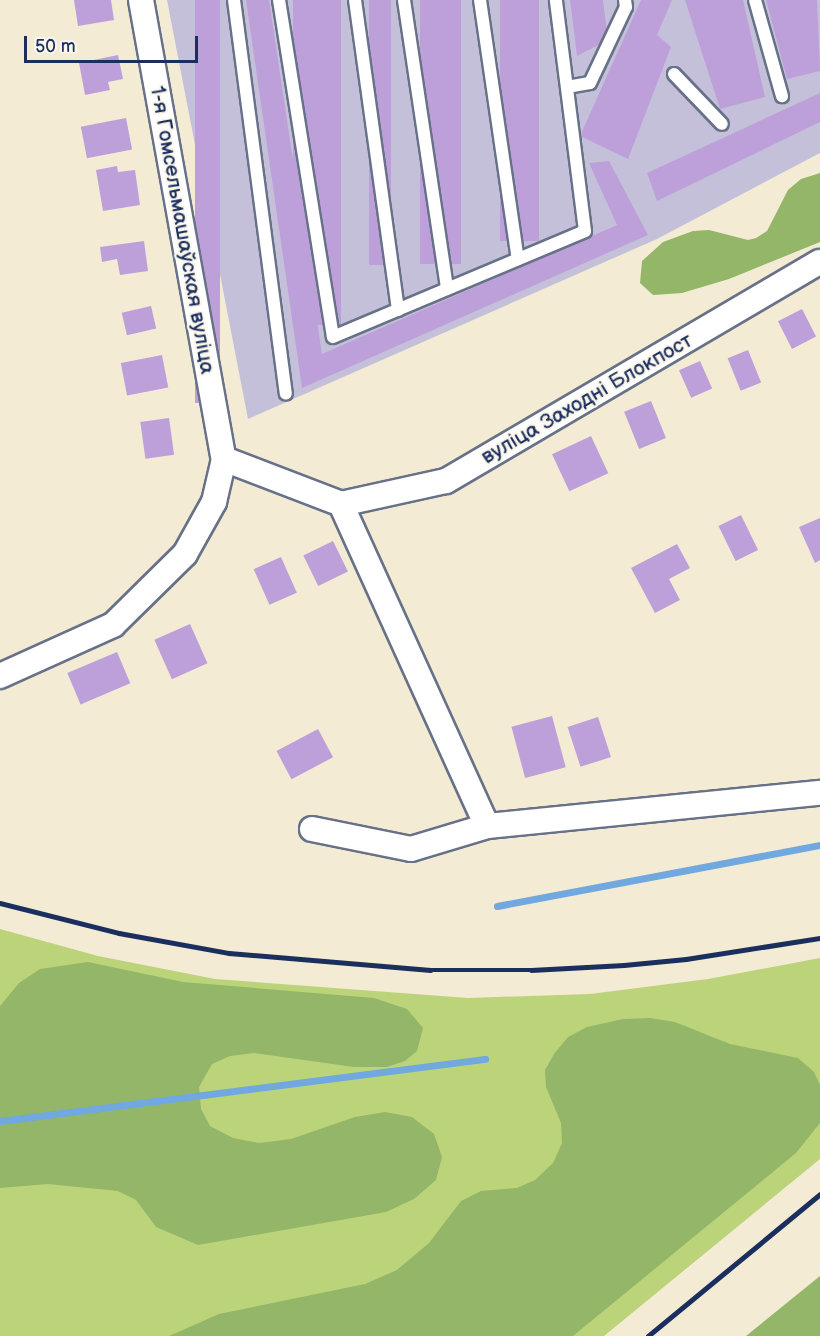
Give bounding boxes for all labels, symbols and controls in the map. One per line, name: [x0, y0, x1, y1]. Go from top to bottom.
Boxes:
scale bar: [27, 24, 201, 62]
text: 50 m: [35, 36, 76, 57]
street label: 1-я Гомсельмашаўская вуліца: [144, 84, 220, 376]
street label: вуліца Заходні Блокпост: [477, 328, 697, 470]

